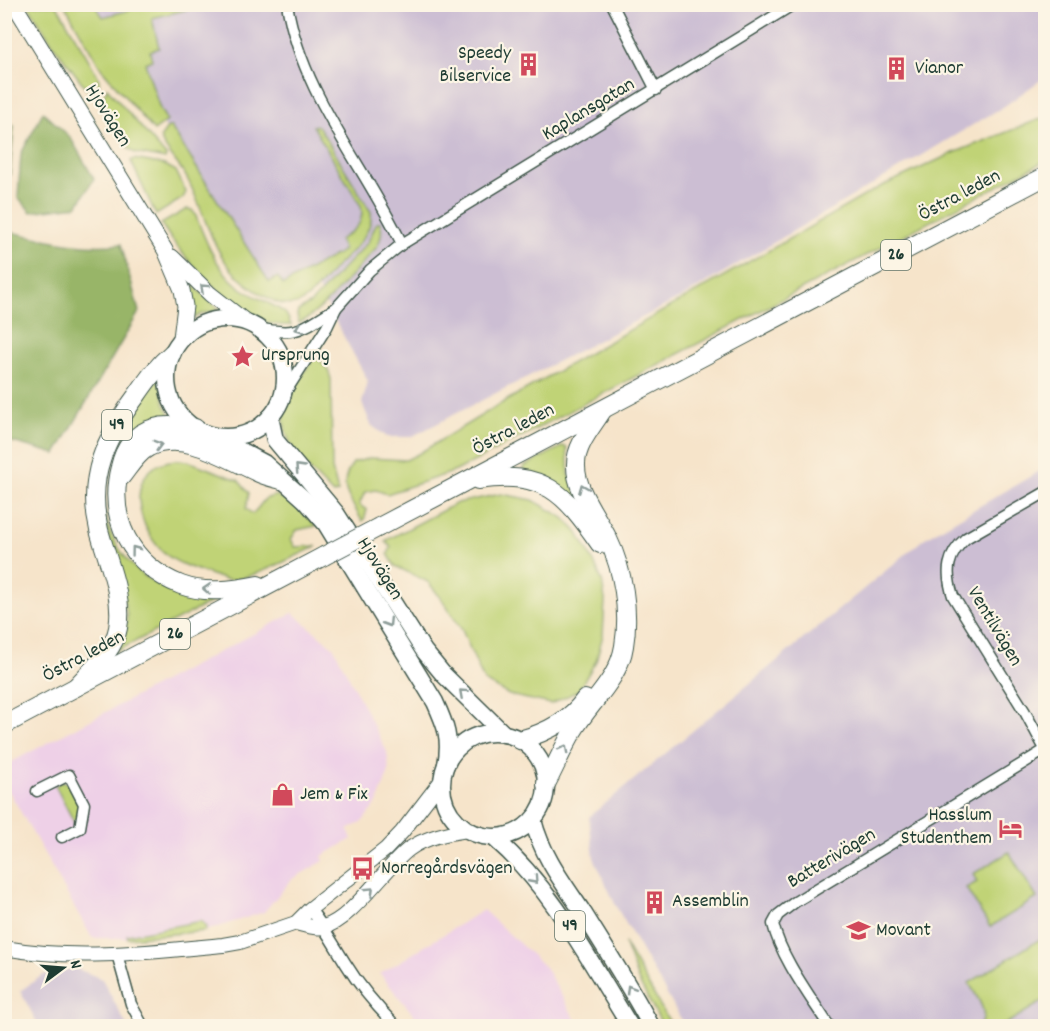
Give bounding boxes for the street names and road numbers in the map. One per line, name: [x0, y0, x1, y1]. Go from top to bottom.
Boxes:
street label: Kaplansgatan: [537, 71, 641, 149]
street label: Hjovägen: [77, 79, 137, 153]
street label: Östra leden: [914, 163, 1006, 229]
road number: 26: [881, 240, 911, 270]
street label: Östra leden: [468, 397, 560, 463]
road number: 49: [102, 410, 132, 440]
street label: Hjovägen: [349, 532, 409, 606]
street label: Ventilvägen: [959, 582, 1029, 672]
road number: 26: [160, 619, 190, 649]
street label: Östra leden: [38, 624, 130, 690]
street label: Batterivägen: [783, 822, 881, 896]
road number: 49: [555, 911, 585, 941]

